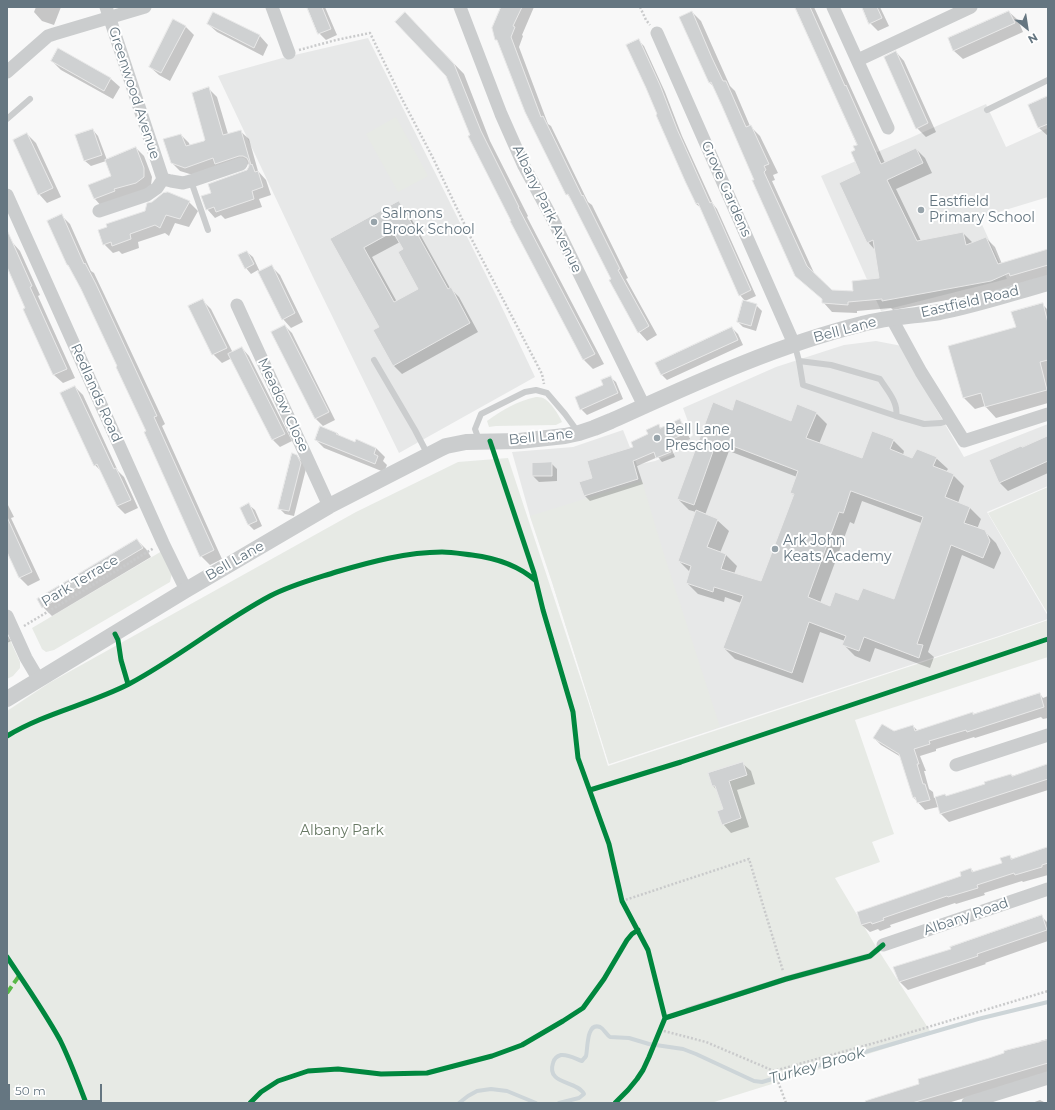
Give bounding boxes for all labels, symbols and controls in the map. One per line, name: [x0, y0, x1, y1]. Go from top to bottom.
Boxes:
north arrow: [1007, 8, 1047, 48]
street label: Greenwood Avenue: [105, 25, 163, 161]
text: N: [1026, 30, 1040, 47]
street label: Grove Gardens: [697, 138, 755, 240]
street label: Albany Park Avenue: [509, 142, 585, 276]
place label: Eastfield Primary School: [929, 194, 1035, 226]
marker: Eastfield Primary School: [916, 205, 926, 215]
place label: Salmons Brook School: [382, 206, 475, 238]
marker: Salmons Brook School: [369, 217, 379, 227]
street label: Eastfield Road: [919, 283, 1021, 321]
street label: Bell Lane: [812, 314, 878, 346]
street label: Redlands Road: [67, 341, 125, 445]
street label: Meadow Close: [254, 355, 312, 455]
place label: Bell Lane Preschool: [665, 422, 734, 454]
street label: Bell Lane: [508, 425, 574, 449]
marker: Bell Lane Preschool: [652, 433, 662, 443]
place label: Ark John Keats Academy: [783, 533, 892, 566]
street label: Bell Lane: [203, 538, 267, 584]
marker: Ark John Keats Academy: [770, 544, 780, 554]
street label: Park Terrace: [39, 552, 121, 610]
park label: Albany Park: [300, 823, 384, 839]
street label: Albany Road: [921, 895, 1011, 939]
water label: Turkey Brook: [767, 1044, 867, 1088]
scale bar: [10, 1076, 104, 1102]
text: 50 m: [15, 1083, 46, 1098]

